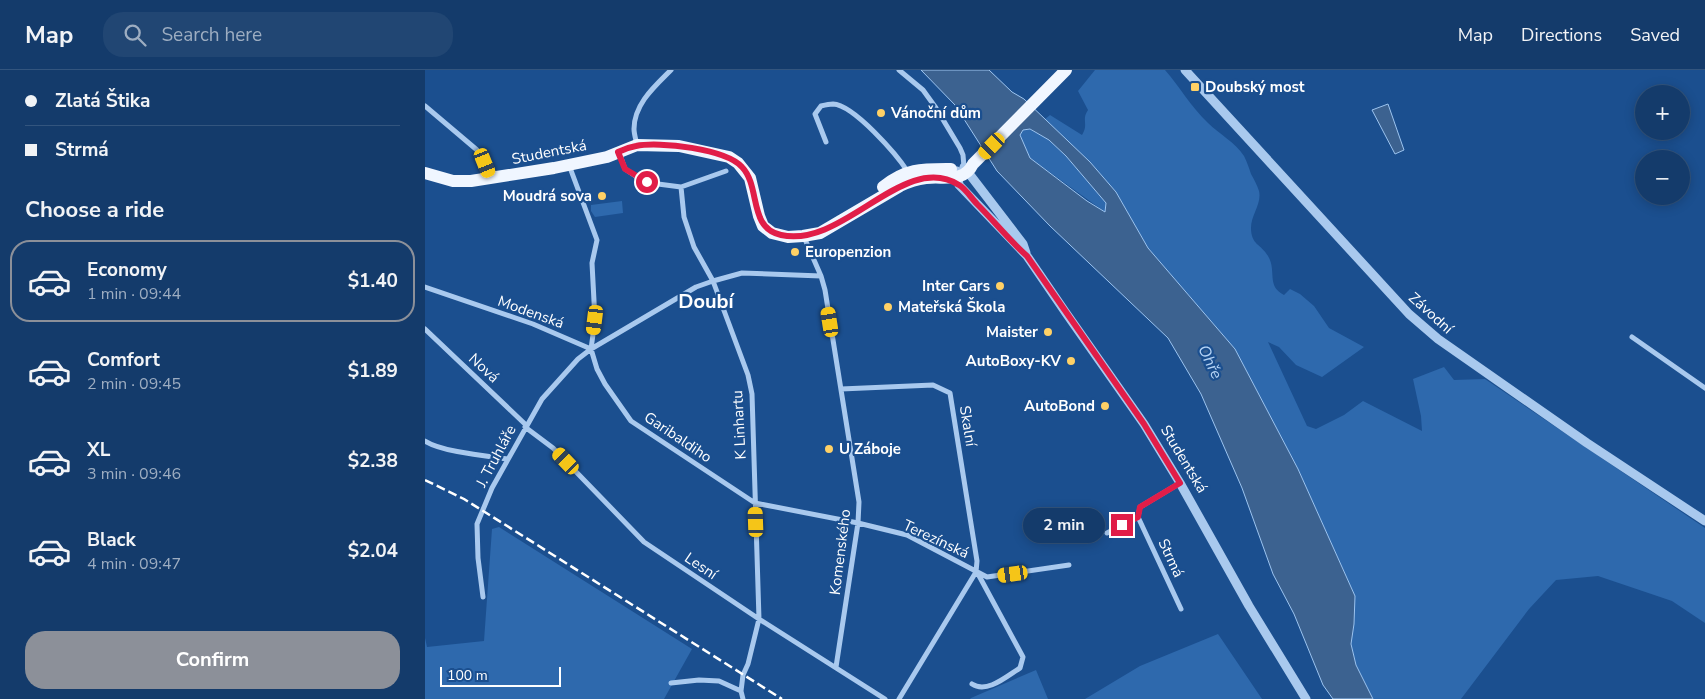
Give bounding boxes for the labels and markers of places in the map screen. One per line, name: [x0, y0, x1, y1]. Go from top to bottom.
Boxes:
place label: Doubský most: [1205, 77, 1305, 97]
marker: Doubský most: [1189, 81, 1201, 93]
place label: Vánoční dům: [890, 103, 981, 123]
marker: Vánoční dům: [875, 107, 887, 119]
place label: Moudrá sova: [503, 186, 592, 206]
marker: Moudrá sova: [596, 190, 608, 202]
place label: Europenzion: [805, 242, 891, 262]
marker: Europenzion: [789, 246, 801, 258]
place label: Inter Cars: [922, 276, 990, 296]
marker: Inter Cars: [994, 280, 1006, 292]
place label: Mateřská Škola: [898, 297, 1005, 317]
marker: Mateřská Škola: [882, 301, 894, 313]
place label: Maister: [986, 322, 1038, 342]
marker: Maister: [1042, 326, 1054, 338]
place label: AutoBoxy-KV: [966, 351, 1061, 371]
marker: AutoBoxy-KV: [1065, 355, 1077, 367]
place label: AutoBond: [1024, 396, 1095, 416]
marker: AutoBond: [1099, 400, 1111, 412]
place label: U Záboje: [839, 439, 901, 459]
marker: U Záboje: [823, 443, 835, 455]

